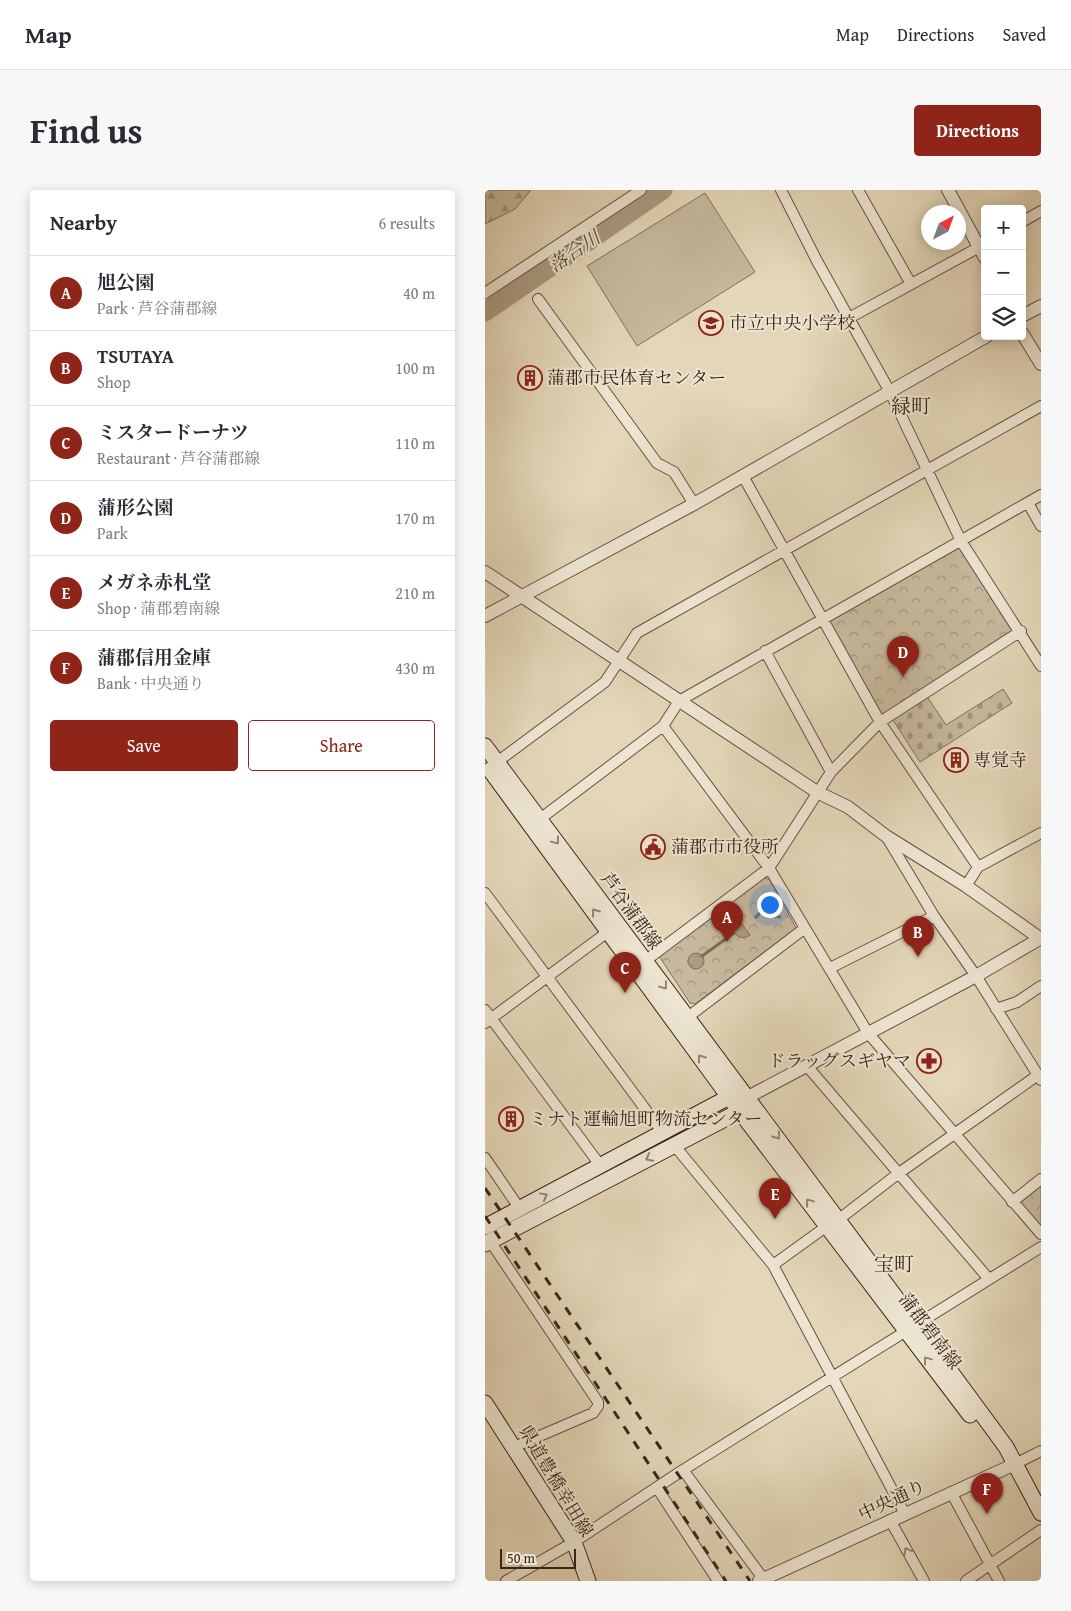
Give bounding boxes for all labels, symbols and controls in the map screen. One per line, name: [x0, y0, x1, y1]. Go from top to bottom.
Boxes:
text: Map: [25, 17, 72, 52]
text: Map: [836, 21, 869, 48]
text: Directions: [897, 21, 974, 48]
text: Saved: [1002, 21, 1046, 48]
text: Find us: [30, 105, 143, 156]
button: Directions: [914, 105, 1041, 156]
north arrow: [921, 205, 966, 250]
map controls: [981, 205, 1026, 340]
button: +: [981, 205, 1026, 250]
text: Nearby: [50, 207, 117, 238]
text: 6 results: [378, 211, 435, 235]
water label: 落合川: [543, 222, 607, 279]
button: −: [981, 250, 1026, 295]
text: 旭公園: [97, 268, 154, 296]
text: A: [61, 281, 71, 305]
text: 40 m: [403, 281, 435, 305]
button: layers: [981, 295, 1026, 340]
text: Park · 芦谷蒲郡線: [97, 296, 218, 320]
place label: 市立中央小学校: [729, 309, 855, 336]
school or university icon: 市立中央小学校: [698, 310, 724, 336]
text: TSUTAYA: [97, 342, 174, 370]
text: B: [61, 356, 71, 380]
text: 100 m: [395, 356, 435, 380]
place label: 蒲郡市民体育センター: [547, 364, 726, 391]
building icon: 蒲郡市民体育センター: [517, 365, 543, 391]
text: Shop: [97, 370, 131, 394]
district label: 緑町: [891, 391, 931, 420]
text: ミスタードーナツ: [97, 418, 249, 446]
text: C: [61, 431, 71, 455]
text: 110 m: [395, 431, 435, 455]
text: Restaurant · 芦谷蒲郡線: [97, 446, 260, 470]
text: 蒲形公園: [97, 493, 173, 521]
text: D: [61, 506, 71, 530]
text: 170 m: [395, 506, 435, 530]
text: Park: [97, 521, 128, 545]
text: メガネ赤札堂: [97, 568, 211, 596]
text: E: [62, 581, 70, 605]
text: 210 m: [395, 581, 435, 605]
text: Shop · 蒲郡碧南線: [97, 596, 220, 620]
pin: D: [887, 636, 919, 677]
text: 蒲郡信用金庫: [97, 643, 211, 671]
text: F: [62, 656, 70, 680]
text: 430 m: [395, 656, 435, 680]
text: Bank · 中央通り: [97, 671, 204, 695]
button: Save: [50, 720, 238, 771]
button: Share: [248, 720, 435, 771]
place label: 専覚寺: [973, 746, 1027, 773]
building icon: 専覚寺: [943, 747, 969, 773]
place label: 蒲郡市市役所: [671, 833, 779, 860]
public building icon: 蒲郡市市役所: [640, 834, 666, 860]
one-way arrow: [551, 835, 559, 844]
street label: 芦谷蒲郡線: [594, 866, 669, 955]
your location: [757, 892, 783, 918]
pin: A: [711, 901, 743, 942]
one-way arrow: [592, 908, 601, 918]
pin: B: [902, 916, 934, 957]
pin: C: [609, 952, 641, 993]
one-way arrow: [658, 980, 667, 990]
place label: ドラッグスギヤマ: [768, 1047, 911, 1074]
pharmacy icon: ドラッグスギヤマ: [916, 1048, 942, 1074]
one-way arrow: [698, 1054, 707, 1064]
place label: ミナト運輸旭町物流センター: [529, 1105, 762, 1132]
building icon: ミナト運輸旭町物流センター: [498, 1106, 524, 1132]
one-way arrow: [771, 1130, 780, 1140]
one-way arrow: [645, 1152, 654, 1162]
pin: E: [759, 1178, 791, 1219]
one-way arrow: [538, 1192, 547, 1202]
one-way arrow: [806, 1199, 814, 1208]
district label: 宝町: [874, 1249, 914, 1278]
street label: 蒲郡碧南線: [893, 1287, 968, 1375]
one-way arrow: [925, 1357, 933, 1366]
street label: 県道豊橋幸田線: [512, 1420, 600, 1542]
street label: 中央通り: [853, 1472, 930, 1527]
pin: F: [971, 1473, 1003, 1514]
scale bar: [500, 1546, 576, 1569]
one-way arrow: [903, 1547, 913, 1556]
text: 50 m: [507, 1548, 535, 1568]

